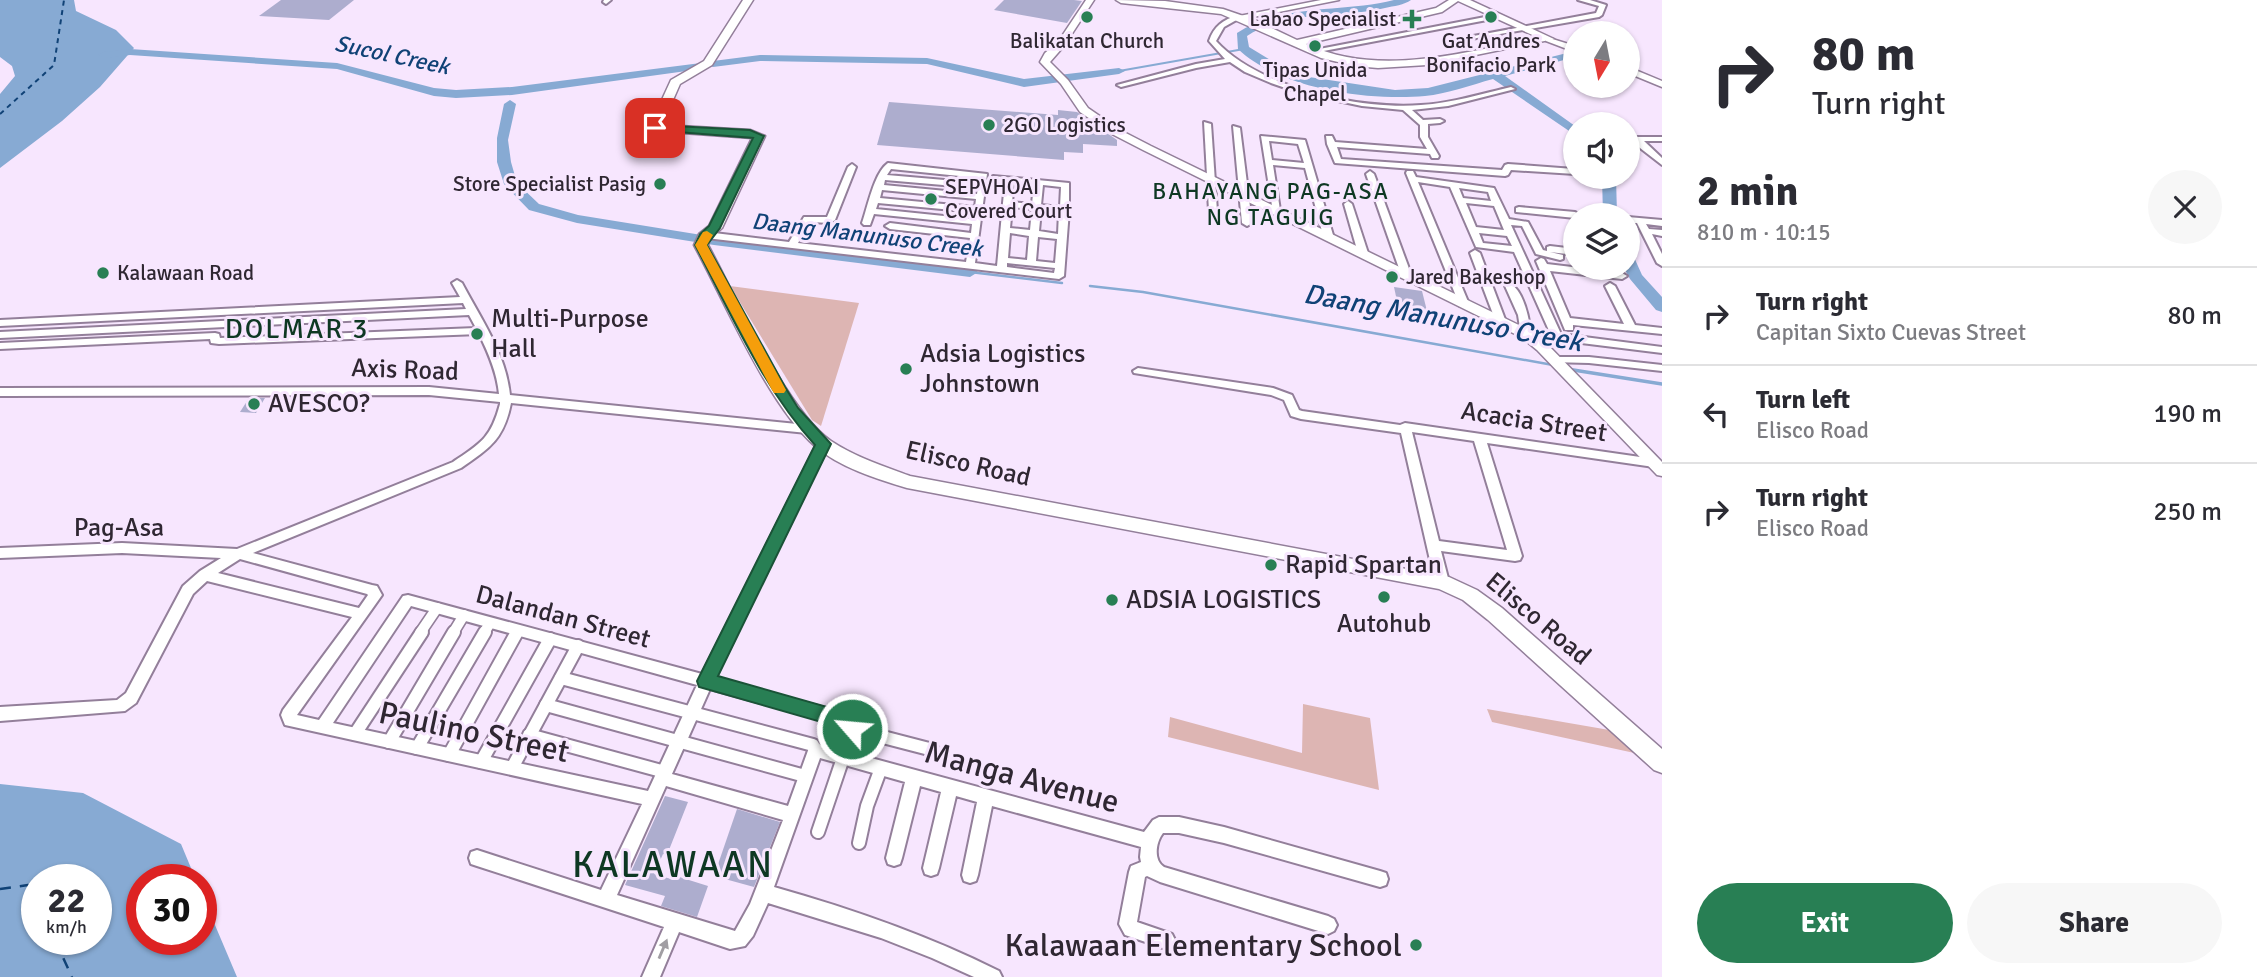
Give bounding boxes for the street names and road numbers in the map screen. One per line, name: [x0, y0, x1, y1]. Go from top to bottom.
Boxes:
street label: Axis Road: [351, 352, 459, 388]
street label: Acacia Street: [1459, 395, 1609, 449]
street label: Elisco Road: [902, 434, 1034, 494]
street label: Pag-Asa: [74, 512, 164, 544]
street label: Elisco Road: [1479, 566, 1597, 672]
street label: Dalandan Street: [472, 578, 654, 656]
street label: Paulino Street: [375, 693, 573, 771]
street label: Manga Avenue: [920, 732, 1124, 822]

